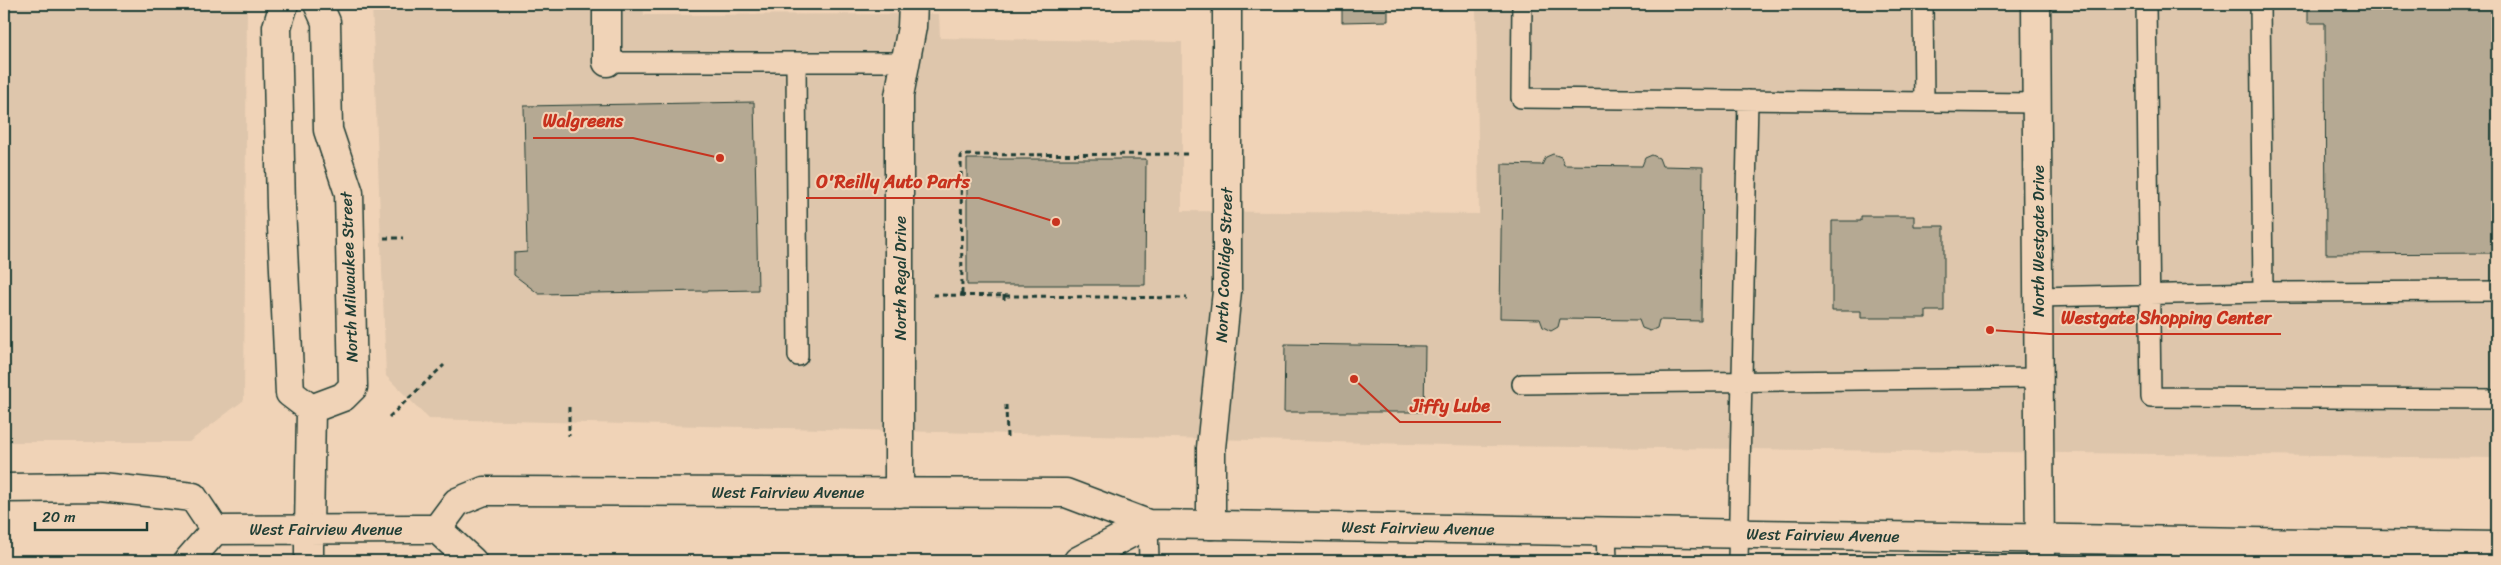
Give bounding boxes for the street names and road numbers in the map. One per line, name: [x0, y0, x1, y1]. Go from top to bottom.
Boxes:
street label: North Westgate Drive: [2024, 165, 2053, 317]
street label: North Coolidge Street: [1207, 186, 1241, 343]
street label: North Milwaukee Street: [332, 191, 366, 363]
street label: North Regal Drive: [886, 216, 915, 340]
street label: West Fairview Avenue: [711, 478, 865, 507]
street label: West Fairview Avenue: [1341, 512, 1495, 544]
street label: West Fairview Avenue: [249, 515, 403, 544]
street label: West Fairview Avenue: [1746, 519, 1900, 551]

